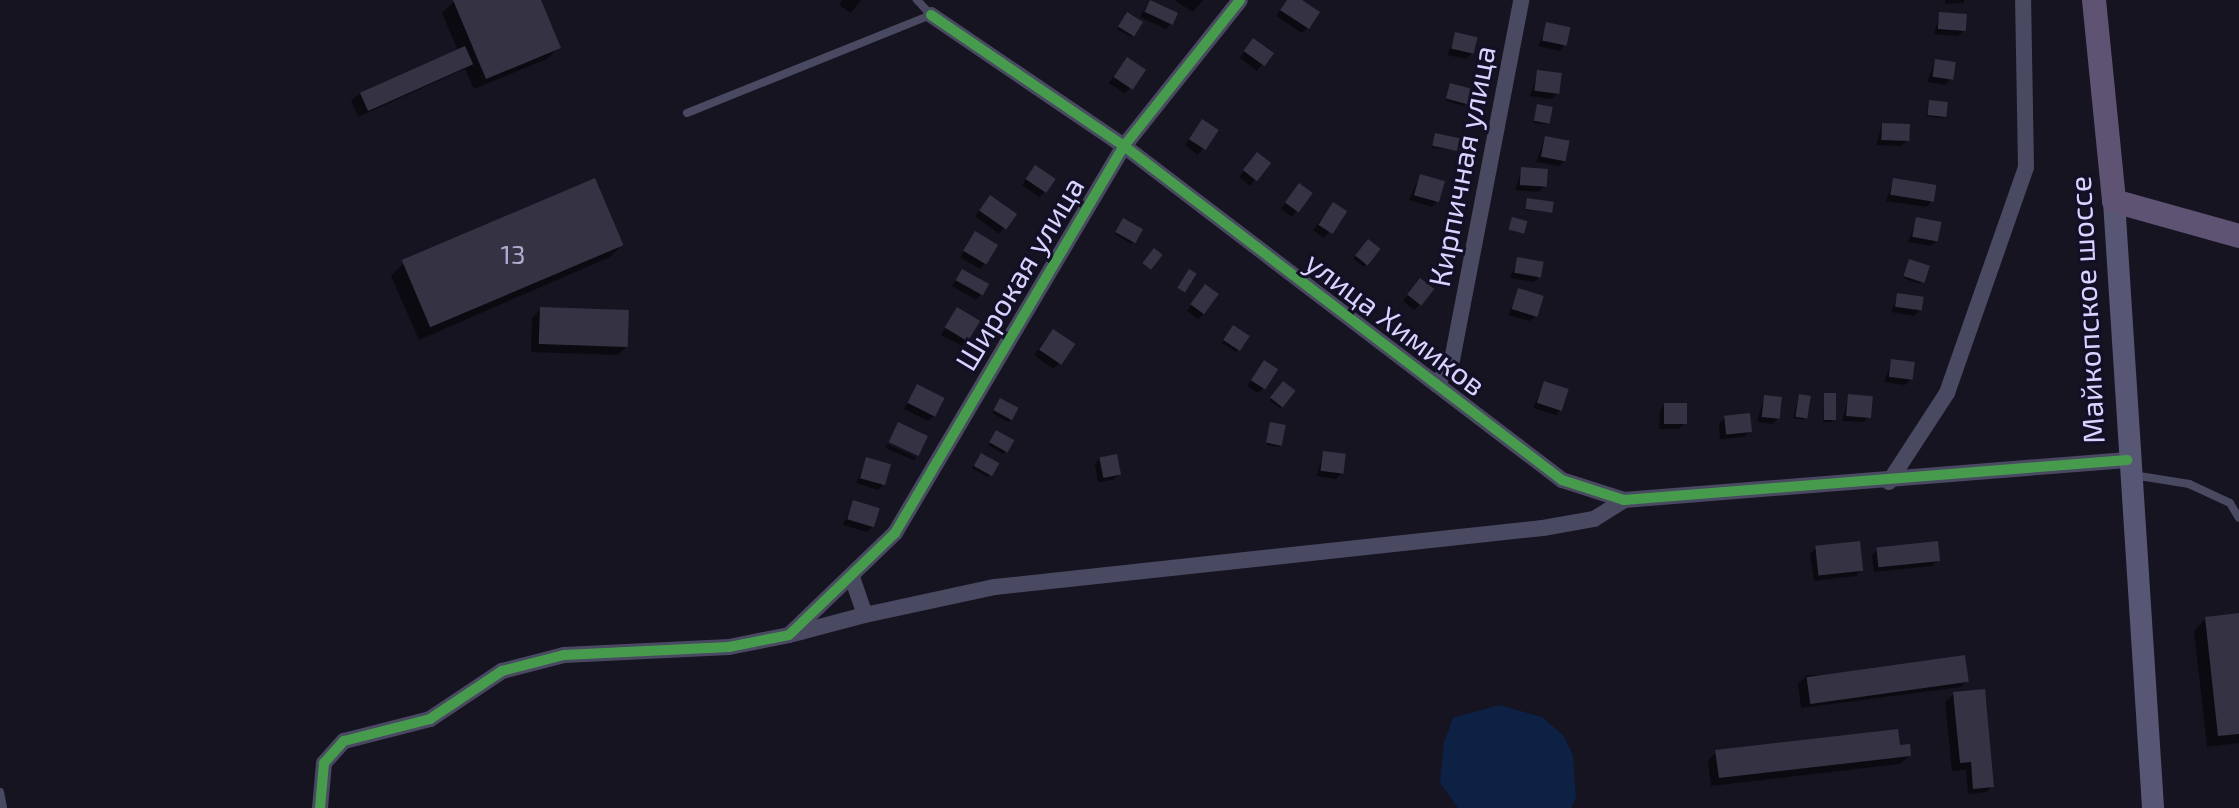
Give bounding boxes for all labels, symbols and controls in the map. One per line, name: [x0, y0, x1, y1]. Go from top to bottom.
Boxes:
street label: Кирпичная улица: [1420, 42, 1502, 290]
street label: Широкая улица: [947, 170, 1091, 376]
street label: Майкопское шоссе: [2061, 175, 2111, 445]
house number: 13: [501, 238, 525, 270]
street label: улица Химиков: [1299, 244, 1493, 402]

